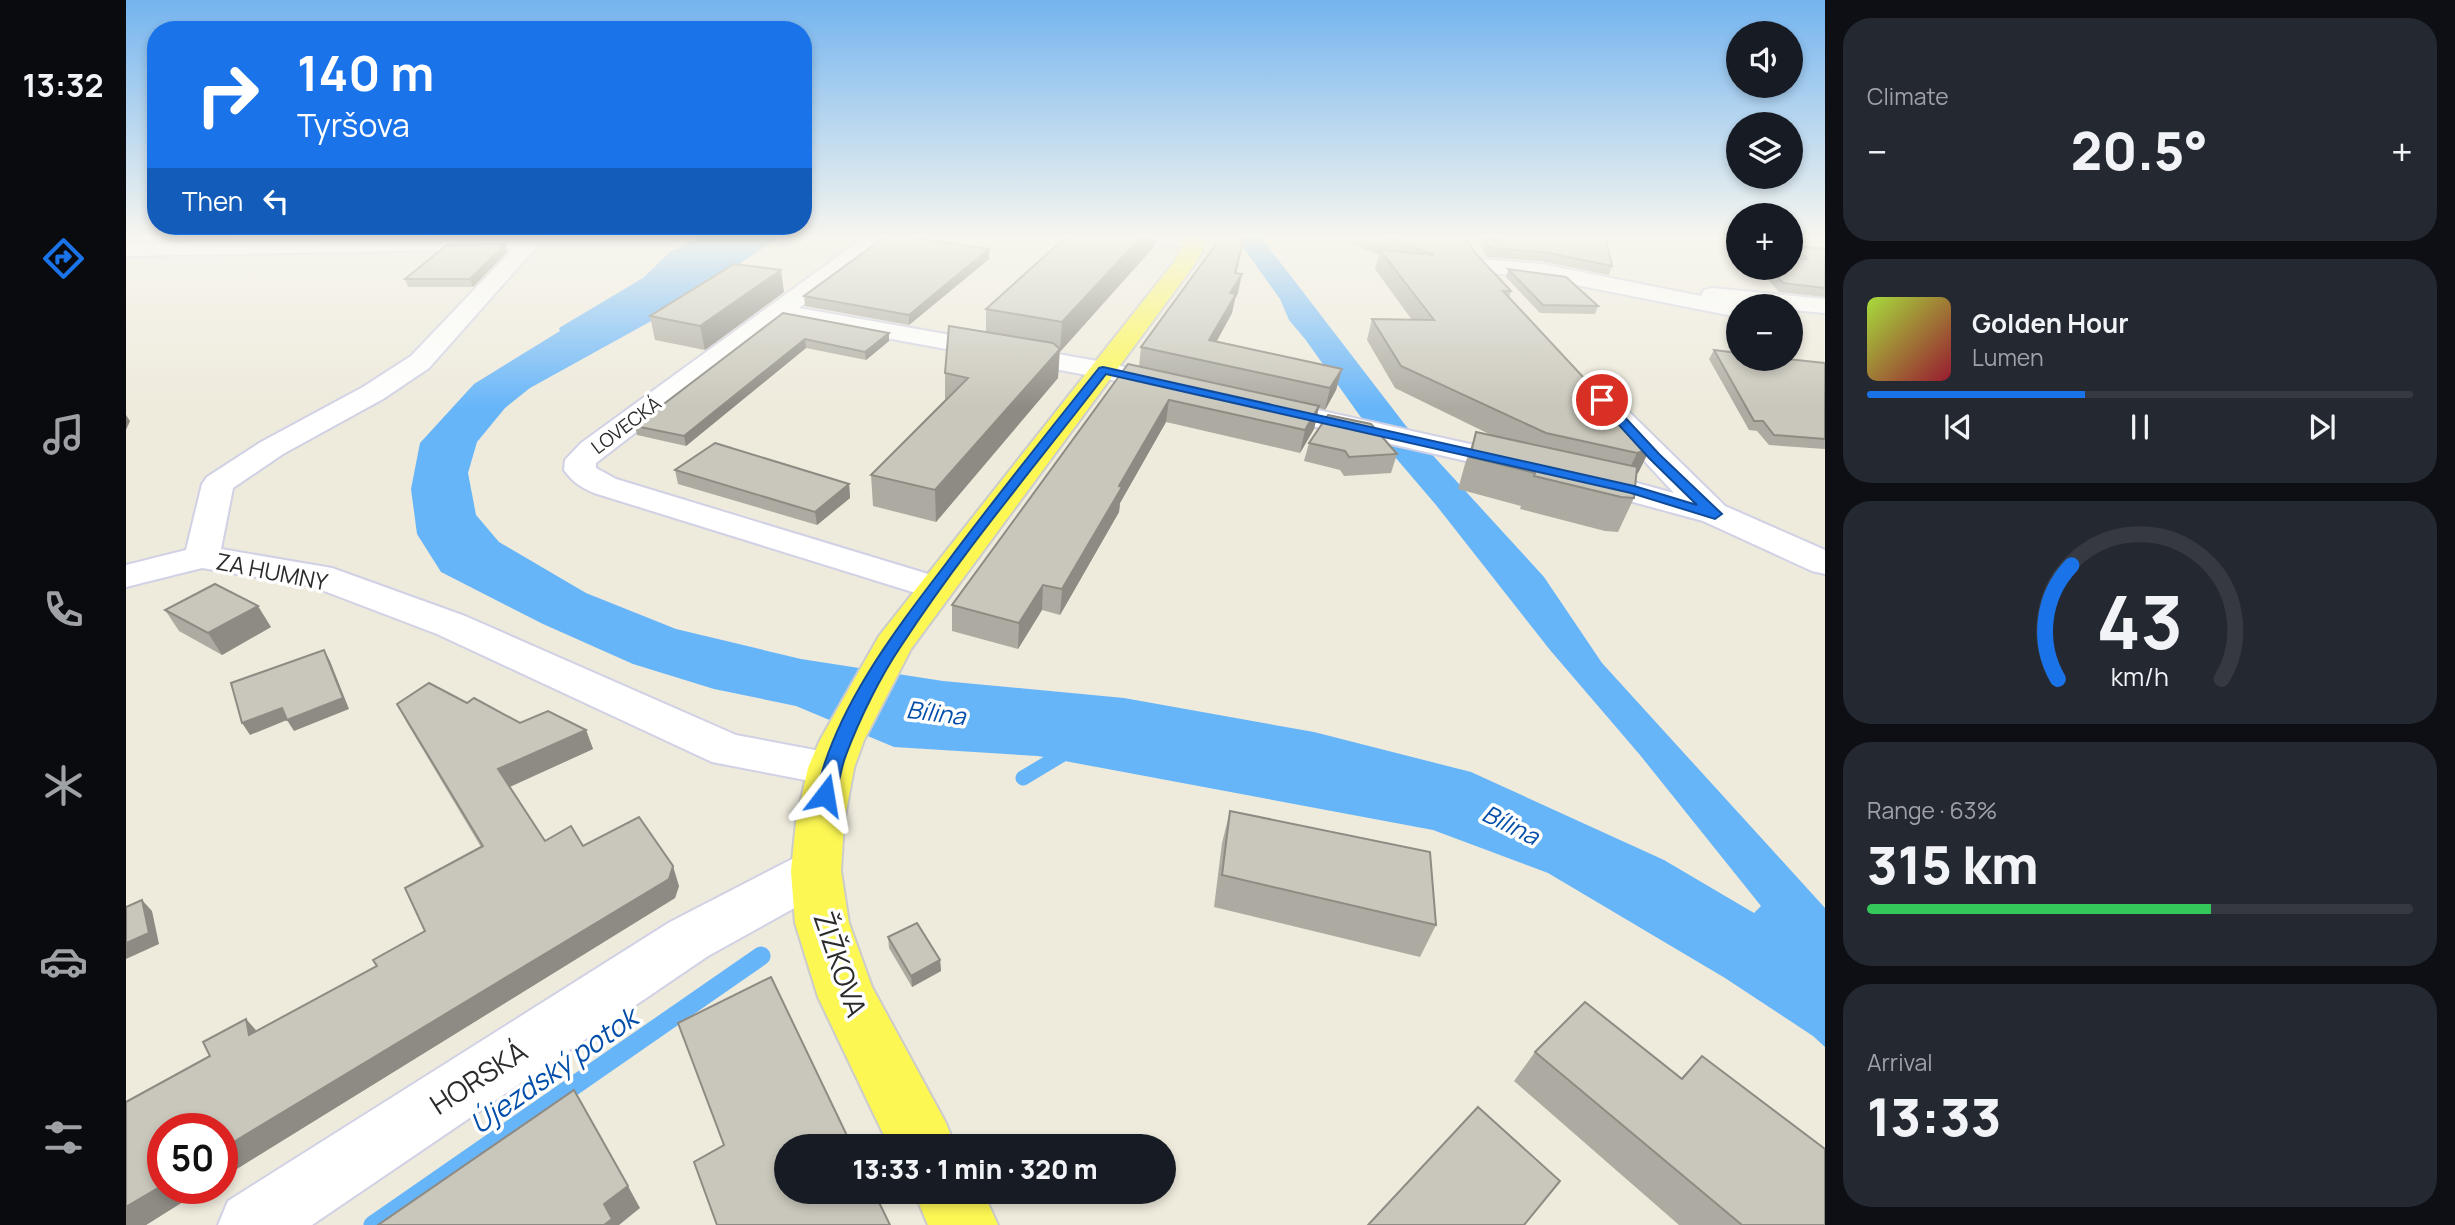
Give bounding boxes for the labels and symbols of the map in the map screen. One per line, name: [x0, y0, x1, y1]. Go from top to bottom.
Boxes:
pin: [1572, 370, 1632, 430]
street label: LOVECKÁ: [586, 390, 666, 460]
street label: ZA HUMNY: [213, 545, 331, 598]
water label: Bílina: [905, 692, 969, 732]
position arrow: [788, 758, 862, 832]
water label: Bílina: [1477, 796, 1546, 853]
street label: ŽIŽKOVA: [805, 906, 877, 1022]
water label: Újezdský potok: [462, 996, 648, 1142]
street label: HORSKÁ: [422, 1031, 534, 1123]
speed limit sign: 50: [147, 1113, 238, 1204]

